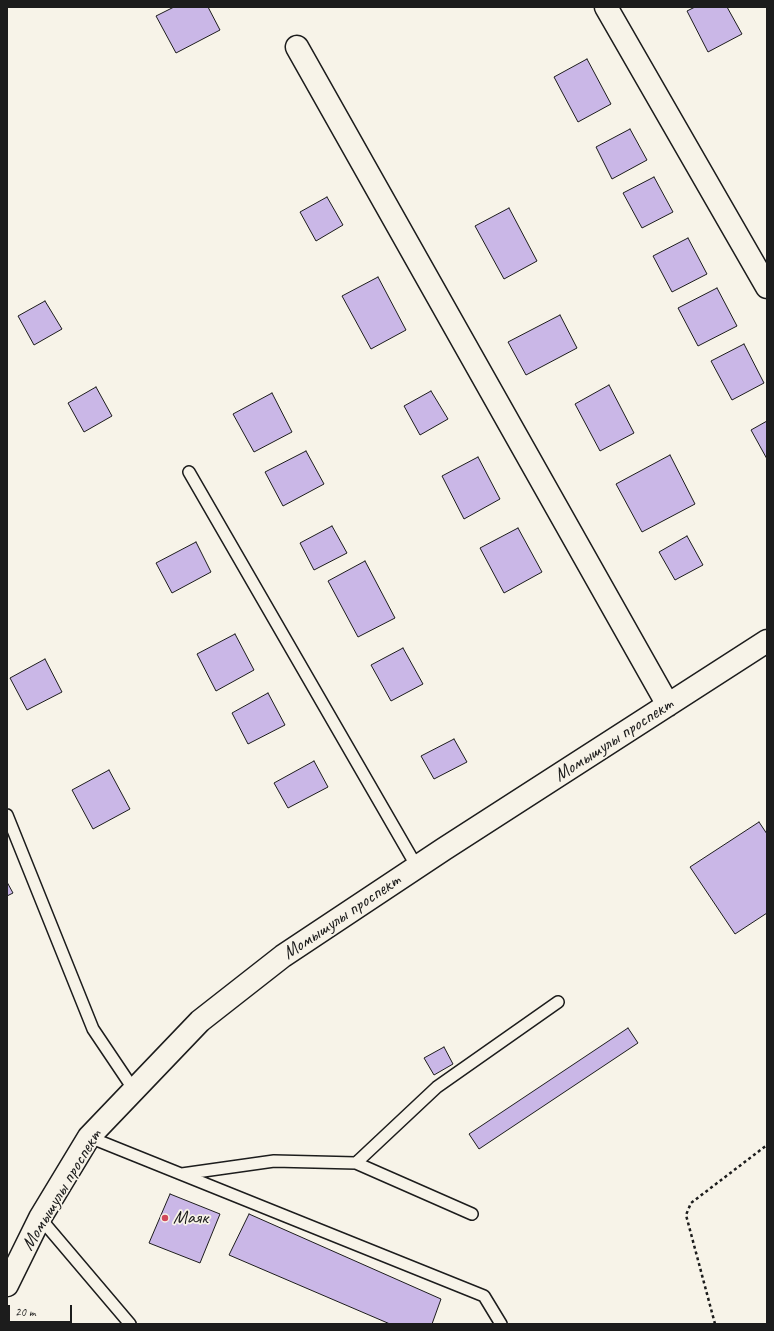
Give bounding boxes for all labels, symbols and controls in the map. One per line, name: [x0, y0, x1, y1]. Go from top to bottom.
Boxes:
street label: Момышулы проспект: [550, 693, 678, 787]
street label: Момышулы проспект: [279, 869, 405, 965]
street label: Момышулы проспект: [17, 1125, 107, 1255]
place label: Маяк: [173, 1207, 208, 1229]
marker: Маяк: [160, 1213, 170, 1223]
scale bar: [10, 1297, 74, 1323]
text: 20 m: [15, 1304, 35, 1320]

